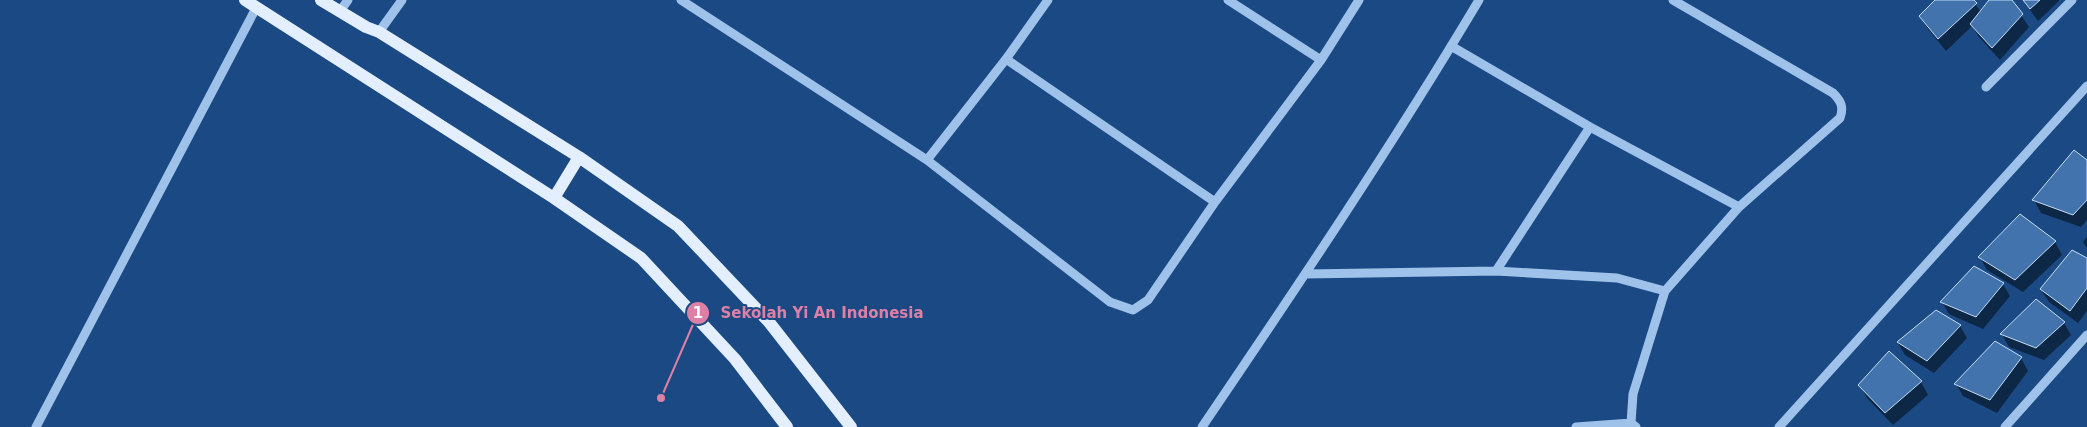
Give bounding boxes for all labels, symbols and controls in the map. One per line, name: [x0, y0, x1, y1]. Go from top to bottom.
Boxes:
callout: Sekolah Yi An Indonesia: [685, 298, 933, 328]
text: 1: [693, 304, 703, 322]
text: Sekolah Yi An Indonesia: [720, 304, 924, 322]

